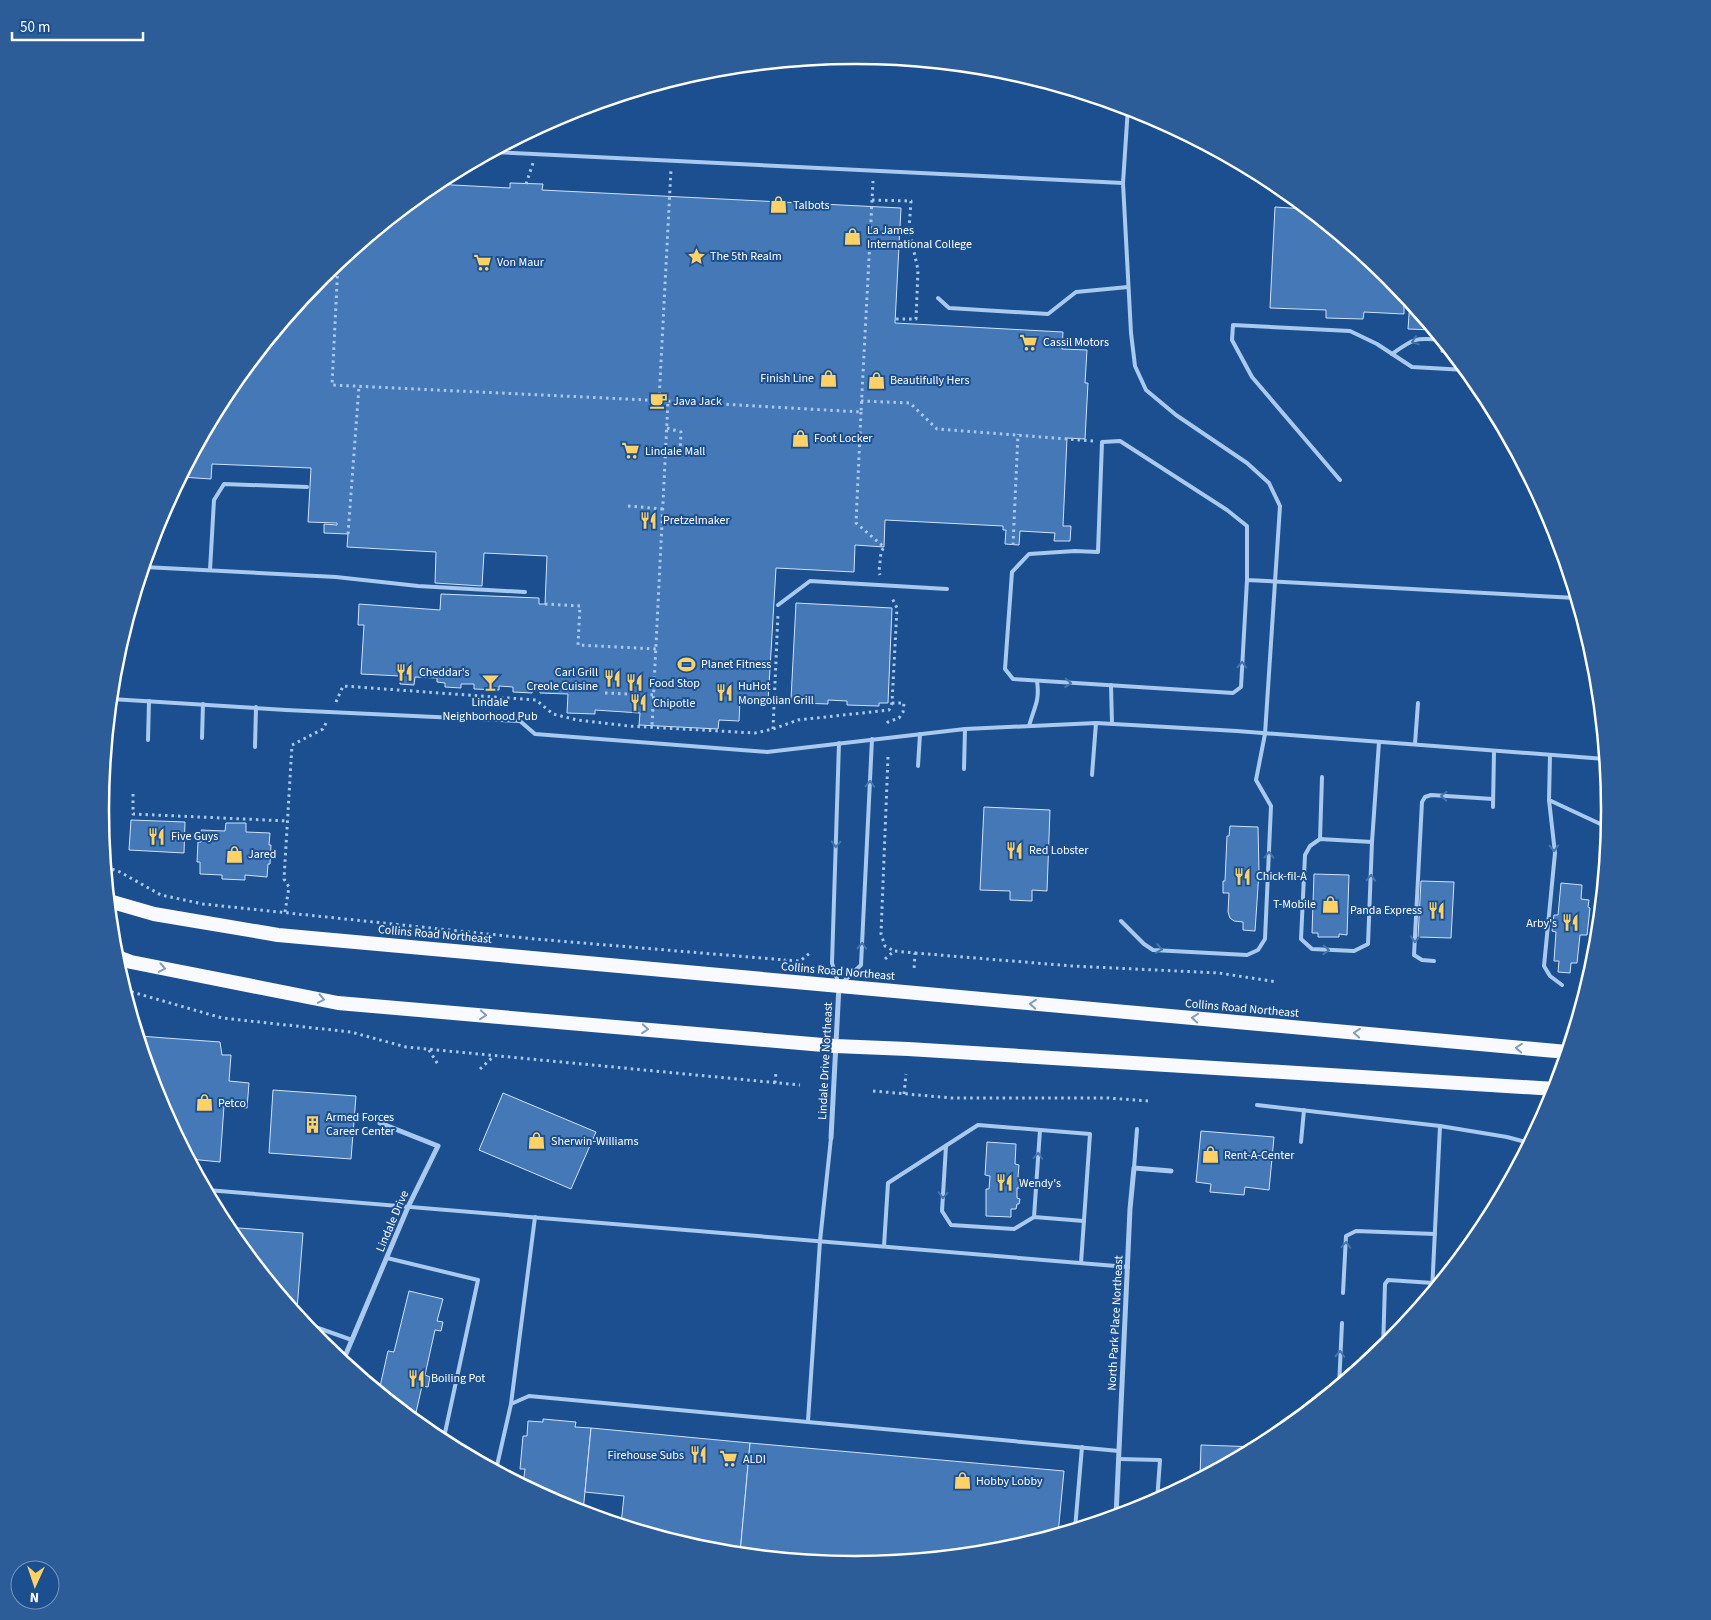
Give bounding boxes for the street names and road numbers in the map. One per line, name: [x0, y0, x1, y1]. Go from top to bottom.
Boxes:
street label: Collins Road Northeast: [377, 921, 493, 948]
street label: Collins Road Northeast: [780, 958, 896, 985]
street label: Collins Road Northeast: [1184, 995, 1300, 1022]
street label: Lindale Drive Northeast: [814, 1002, 837, 1120]
street label: Lindale Drive: [372, 1188, 413, 1255]
street label: North Park Place Northeast: [1103, 1255, 1128, 1391]

